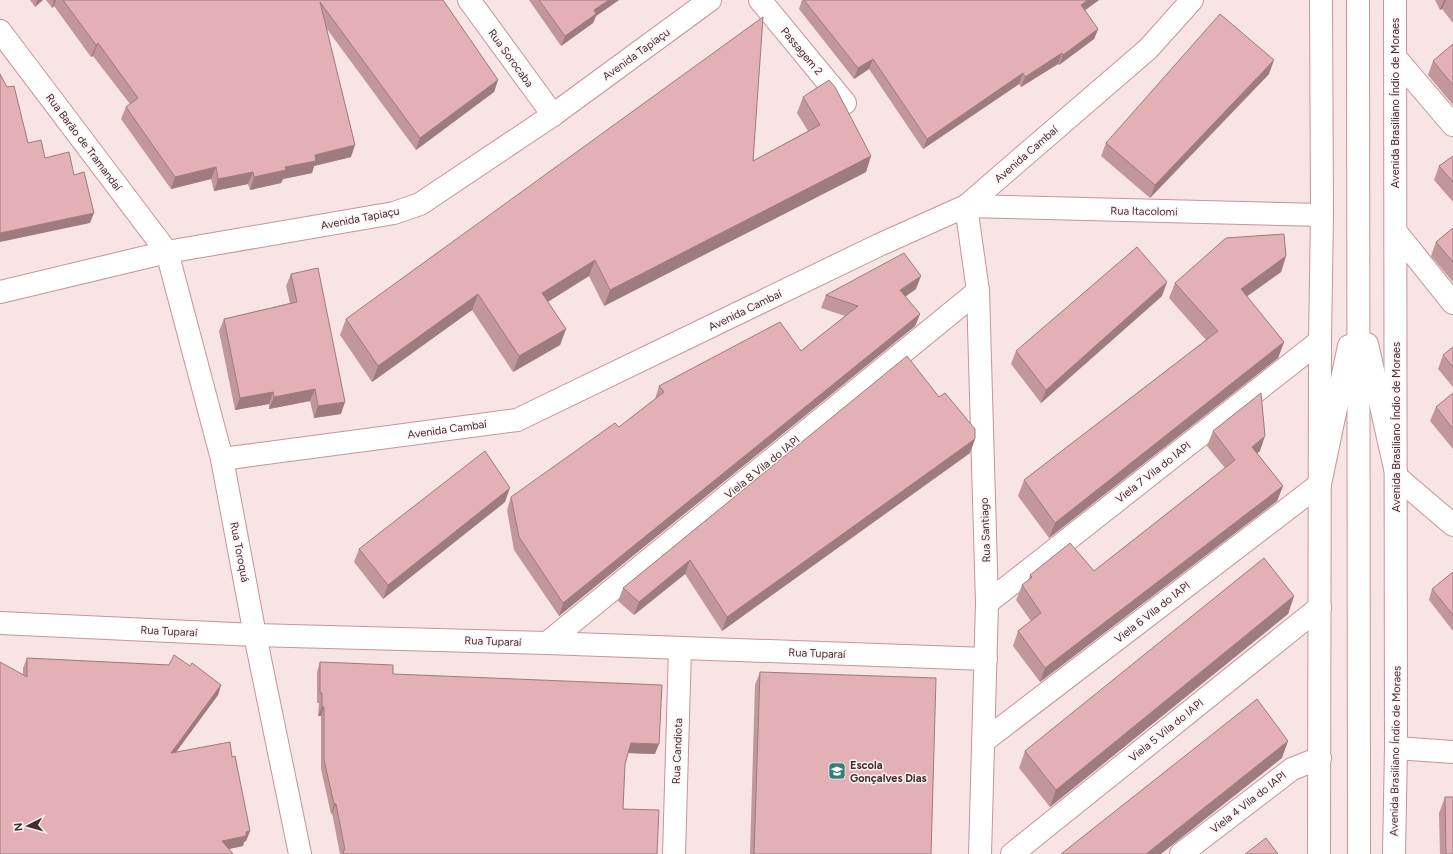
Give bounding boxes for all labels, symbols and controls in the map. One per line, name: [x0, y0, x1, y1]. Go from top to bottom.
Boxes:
street label: Avenida Brasiliano Índio de Moraes: [1389, 18, 1402, 188]
street label: Passagem 2: [778, 25, 825, 78]
street label: Avenida Tapiaçu: [600, 26, 673, 83]
street label: Rua Sorocaba: [485, 27, 536, 90]
street label: Rua Barão de Tramandaí: [43, 91, 125, 194]
street label: Avenida Cambaí: [992, 123, 1061, 185]
street label: Avenida Tapiaçu: [320, 204, 401, 233]
street label: Rua Itacolomi: [1110, 204, 1178, 219]
street label: Avenida Cambaí: [706, 287, 784, 334]
street label: Avenida Brasiliano Índio de Moraes: [1390, 342, 1403, 512]
street label: Avenida Cambaí: [407, 417, 488, 441]
street label: Viela 8 Vila do IAPI: [722, 433, 802, 502]
street label: Viela 7 Vila do IAPI: [1113, 439, 1193, 506]
street label: Rua Santiago: [978, 497, 993, 563]
street label: Rua Toroquá: [227, 521, 252, 583]
street label: Viela 6 Vila do IAPI: [1112, 579, 1193, 646]
street label: Rua Tuparaí: [140, 624, 198, 640]
street label: Rua Tuparaí: [464, 634, 522, 649]
street label: Rua Tuparaí: [788, 646, 846, 661]
street label: Avenida Brasiliano Índio de Moraes: [1388, 666, 1403, 836]
street label: Viela 5 Vila do IAPI: [1126, 696, 1206, 764]
street label: Rua Candiota: [670, 718, 685, 784]
place label: Escola Gonçalves Dias: [850, 759, 927, 785]
school or university icon: Escola Gonçalves Dias: [827, 761, 847, 781]
street label: Viela 4 Vila do IAPI: [1208, 769, 1289, 836]
north arrow: [8, 806, 48, 846]
text: N: [12, 822, 25, 832]

